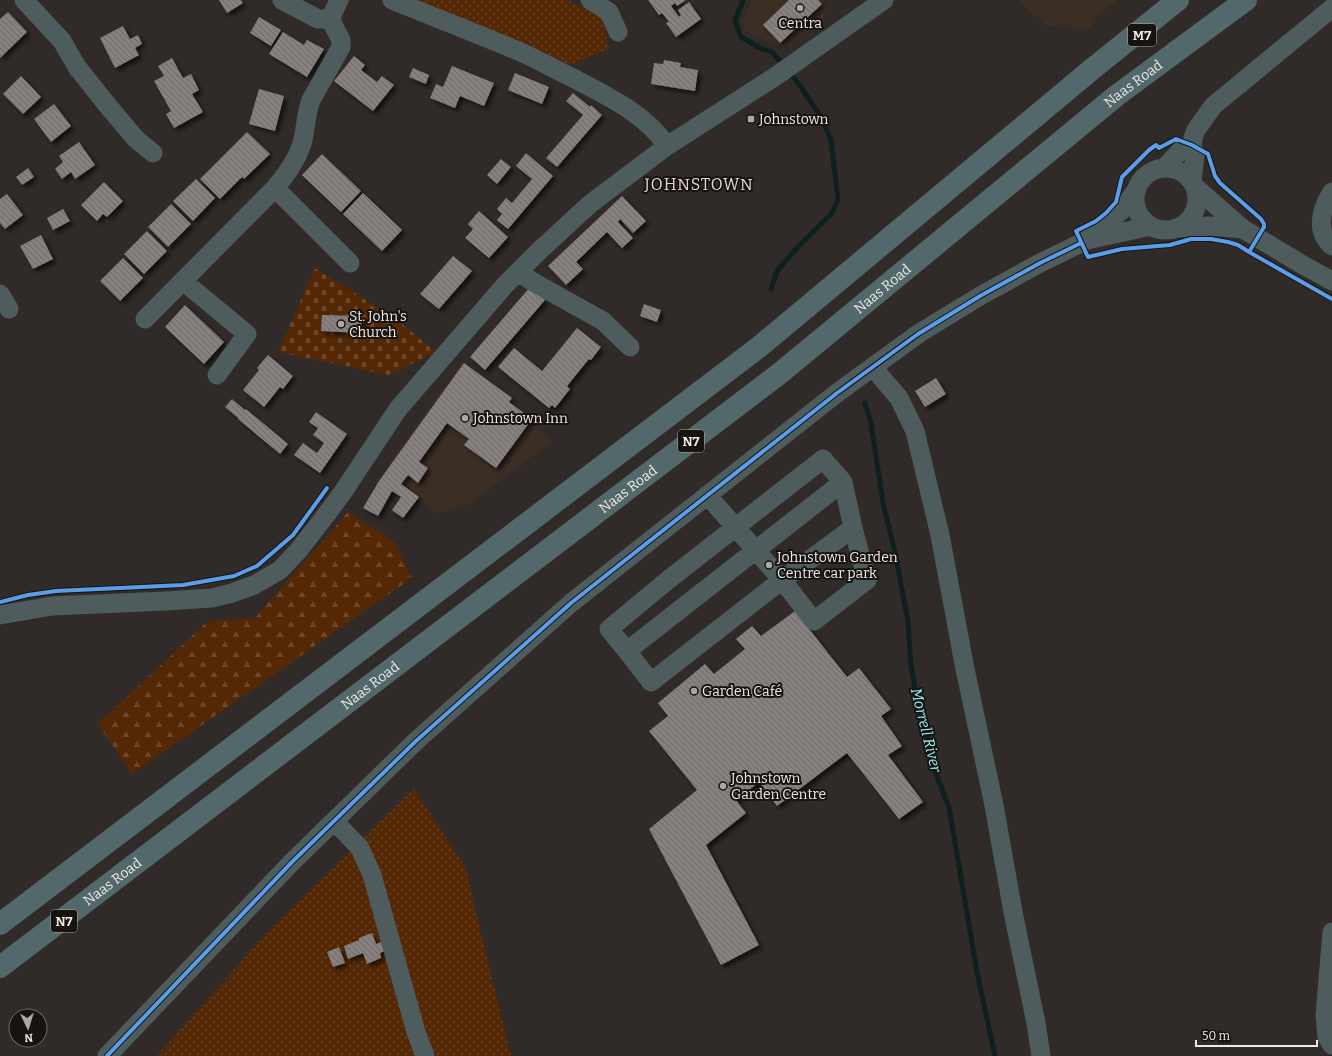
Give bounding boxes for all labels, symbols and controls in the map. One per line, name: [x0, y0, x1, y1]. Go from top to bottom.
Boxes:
marker: Centra: [795, 3, 805, 13]
place label: Centra: [778, 15, 822, 32]
road number: M7: [1128, 24, 1156, 46]
street label: Naas Road: [1100, 56, 1166, 111]
place label: Johnstown: [758, 111, 829, 128]
marker: Johnstown: [746, 114, 756, 124]
district label: JOHNSTOWN: [643, 175, 754, 194]
street label: Naas Road: [850, 260, 914, 317]
place label: St. John's Church: [349, 308, 407, 341]
marker: St. John's Church: [336, 319, 346, 329]
place label: Johnstown Inn: [472, 410, 568, 427]
marker: Johnstown Inn: [460, 413, 470, 423]
road number: N7: [678, 430, 704, 452]
street label: Naas Road: [595, 462, 660, 517]
place label: Johnstown Garden Centre car park: [776, 549, 898, 582]
marker: Johnstown Garden Centre car park: [764, 560, 774, 570]
street label: Naas Road: [338, 658, 402, 713]
place label: Garden Café: [702, 683, 782, 700]
marker: Garden Café: [689, 686, 699, 696]
water label: Morrell River: [907, 686, 945, 775]
place label: Johnstown Garden Centre: [730, 770, 826, 803]
marker: Johnstown Garden Centre: [718, 781, 728, 791]
street label: Naas Road: [80, 854, 145, 909]
road number: N7: [51, 910, 77, 932]
north arrow: [8, 1008, 48, 1048]
scale bar: [1196, 1022, 1317, 1048]
text: 50 m: [1202, 1029, 1231, 1043]
text: N: [23, 1031, 33, 1044]

